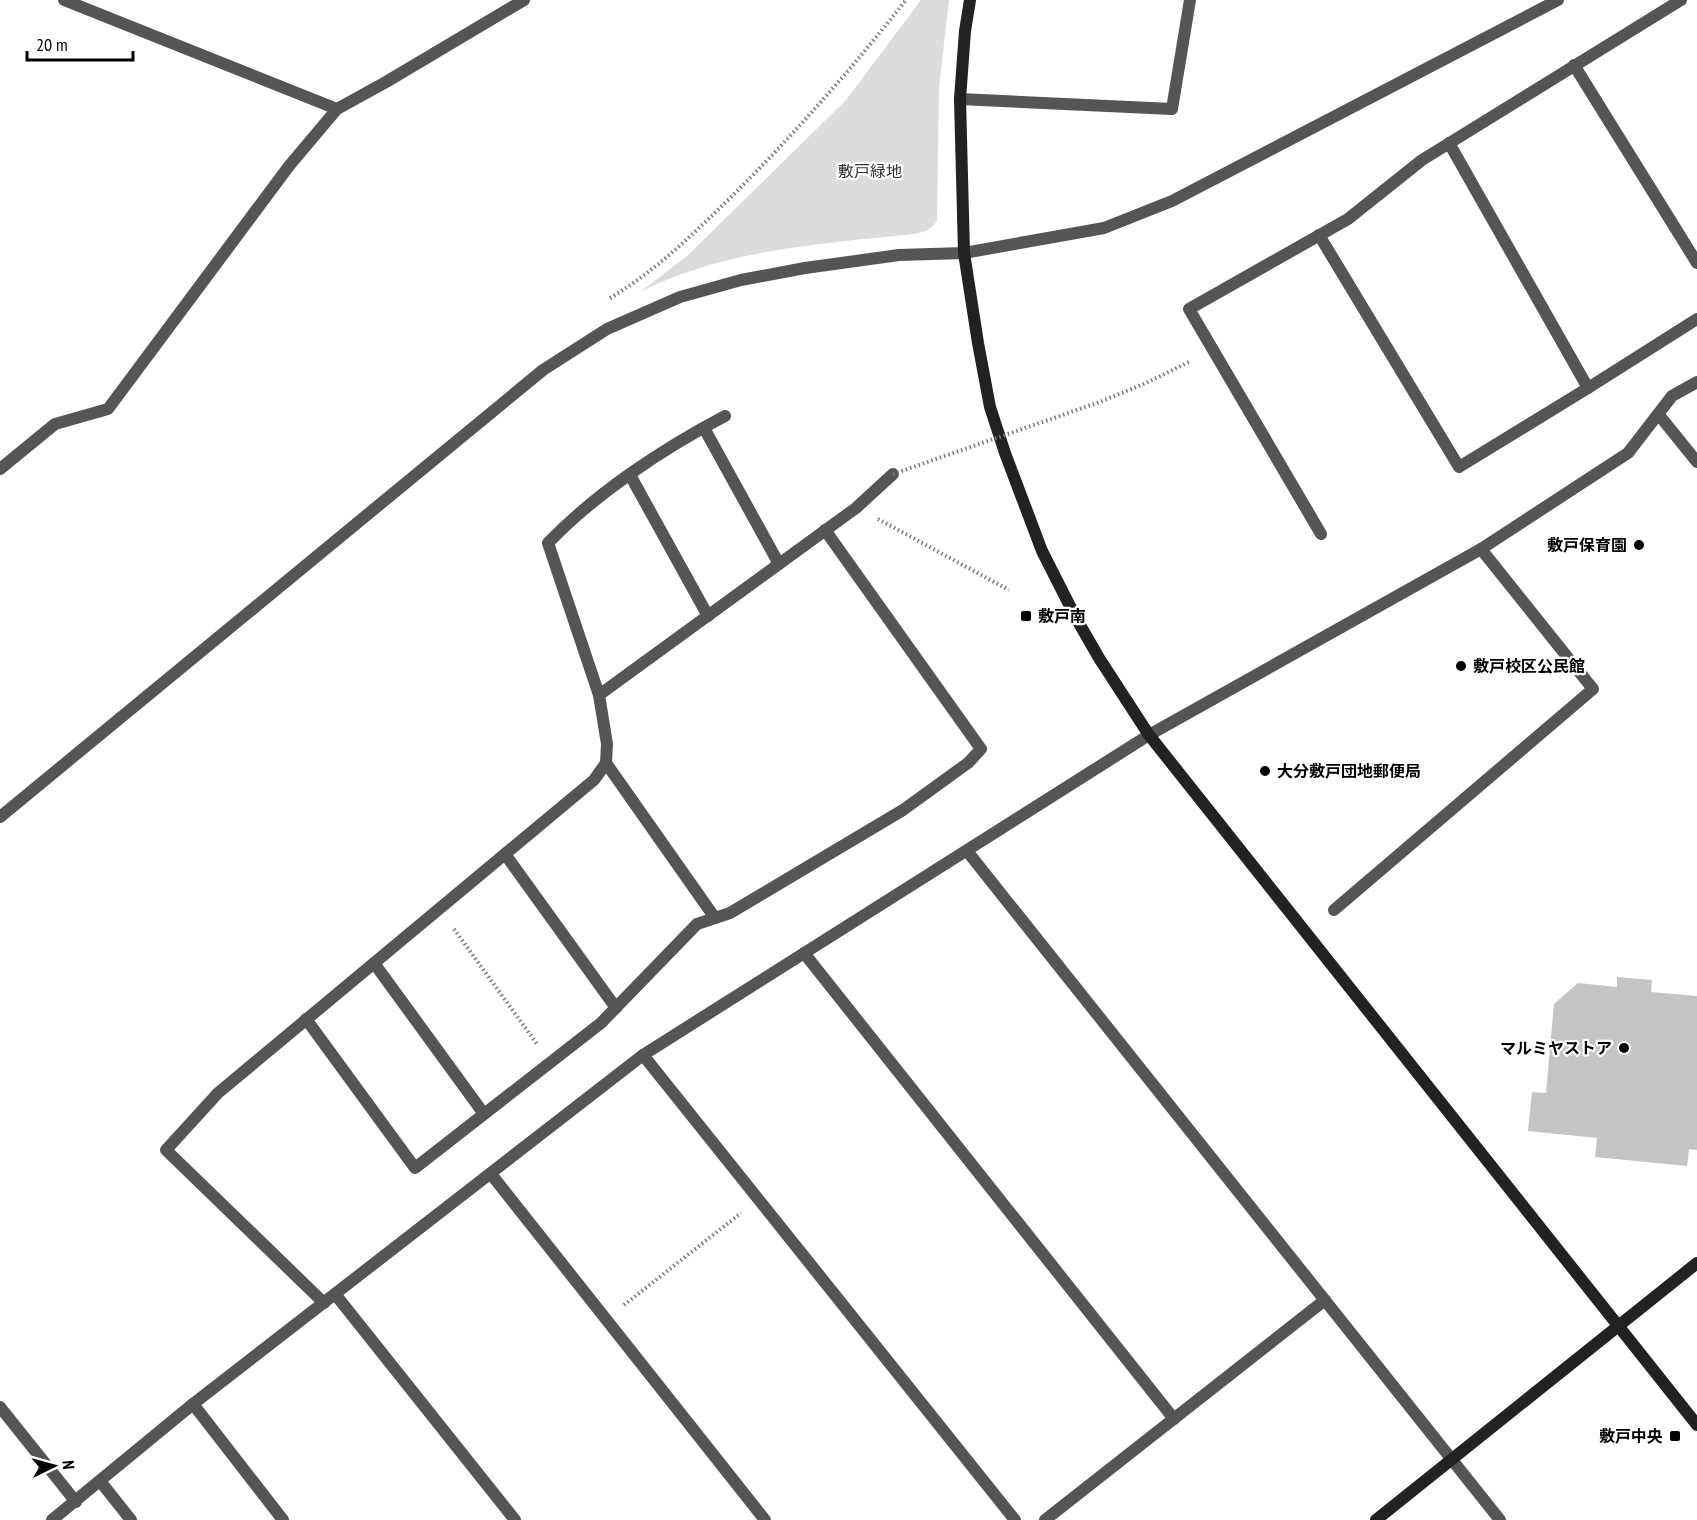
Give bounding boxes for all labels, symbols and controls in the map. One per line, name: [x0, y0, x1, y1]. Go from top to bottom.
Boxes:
scale bar: [27, 24, 134, 62]
text: 20 m: [36, 33, 68, 56]
park label: 敷戸緑地: [838, 161, 902, 181]
place label: 敷戸保育園: [1547, 535, 1627, 555]
marker: 敷戸保育園: [1632, 538, 1646, 552]
place label: 敷戸南: [1038, 606, 1086, 626]
marker: 敷戸南: [1019, 609, 1033, 623]
place label: 敷戸校区公民館: [1473, 656, 1585, 676]
marker: 敷戸校区公民館: [1454, 659, 1468, 673]
place label: 大分敷戸団地郵便局: [1277, 761, 1421, 781]
marker: 大分敷戸団地郵便局: [1258, 764, 1272, 778]
place label: マルミヤストア: [1500, 1038, 1612, 1058]
marker: マルミヤストア: [1617, 1041, 1631, 1055]
place label: 敷戸中央: [1599, 1426, 1663, 1446]
marker: 敷戸中央: [1668, 1429, 1682, 1443]
north arrow: [24, 1436, 84, 1496]
text: N: [59, 1460, 79, 1470]

